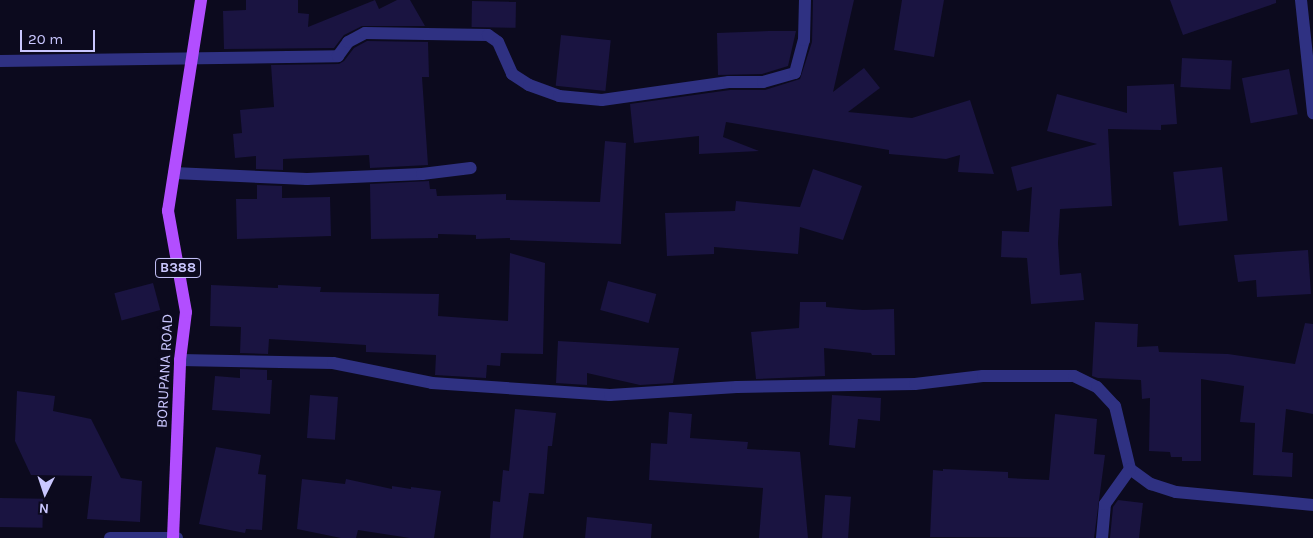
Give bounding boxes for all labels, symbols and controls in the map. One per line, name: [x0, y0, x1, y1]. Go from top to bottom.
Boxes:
scale bar: [22, 20, 98, 52]
text: 20 m: [28, 30, 63, 48]
road number: B388: [154, 256, 202, 280]
street label: BORUPANA ROAD: [153, 314, 177, 428]
north arrow: [20, 468, 70, 518]
text: N: [38, 500, 50, 517]

